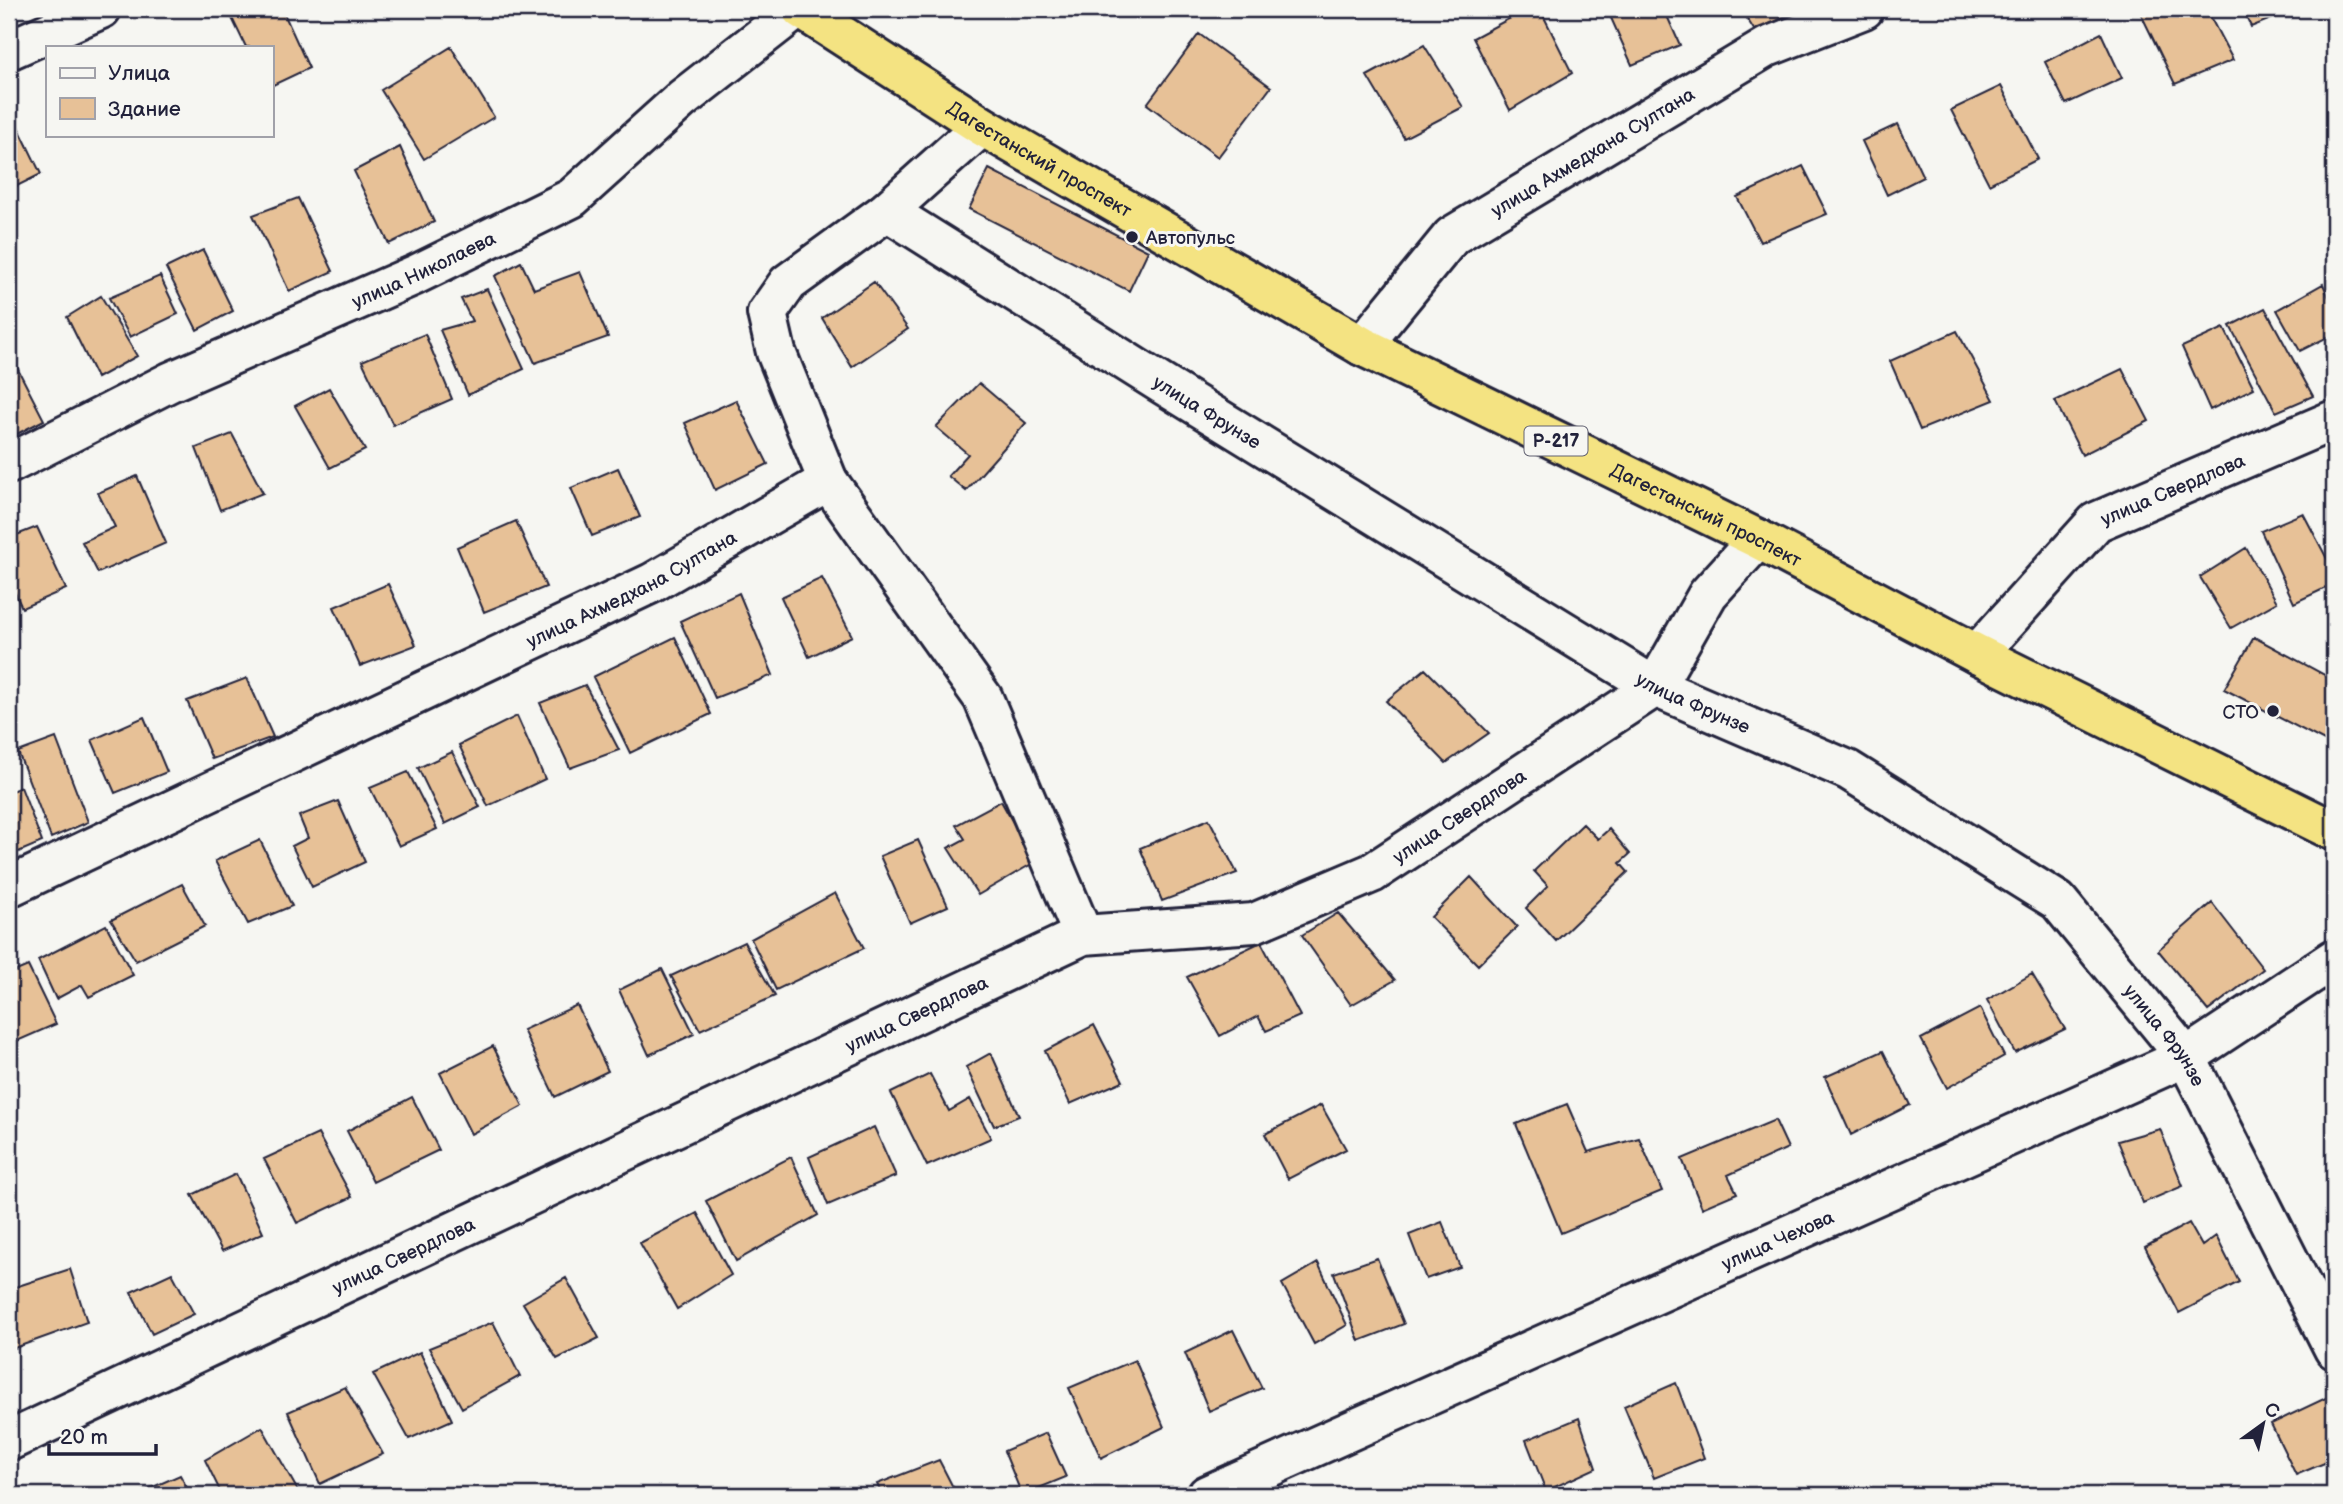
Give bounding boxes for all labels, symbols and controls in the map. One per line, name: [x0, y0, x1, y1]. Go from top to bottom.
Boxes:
legend: [46, 46, 273, 136]
text: Улица: [108, 61, 171, 86]
street label: улица Ахмедхана Султана: [1487, 83, 1699, 223]
text: Здание: [108, 97, 181, 122]
street label: Дагестанский проспект: [943, 97, 1136, 223]
street label: улица Николаева: [349, 227, 500, 314]
place label: Автопульс: [1145, 227, 1236, 250]
marker: Автопульс: [1124, 229, 1140, 245]
street label: улица Фрунзе: [1148, 371, 1265, 455]
road number: Р-217: [1524, 426, 1588, 456]
street label: улица Свердлова: [2097, 450, 2249, 532]
street label: Дагестанский проспект: [1606, 459, 1805, 573]
street label: улица Ахмедхана Султана: [523, 526, 741, 654]
street label: улица Фрунзе: [1631, 668, 1754, 740]
place label: СТО: [2222, 701, 2259, 724]
marker: СТО: [2265, 703, 2281, 719]
street label: улица Свердлова: [1389, 765, 1531, 869]
street label: улица Свердлова: [842, 971, 992, 1058]
street label: улица Фрунзе: [2118, 980, 2209, 1091]
street label: улица Чехова: [1718, 1206, 1838, 1276]
street label: улица Свердлова: [329, 1213, 479, 1300]
north arrow: [2228, 1388, 2298, 1458]
text: С: [2260, 1398, 2283, 1424]
scale bar: [49, 1413, 156, 1457]
text: 20 m: [60, 1425, 108, 1450]

